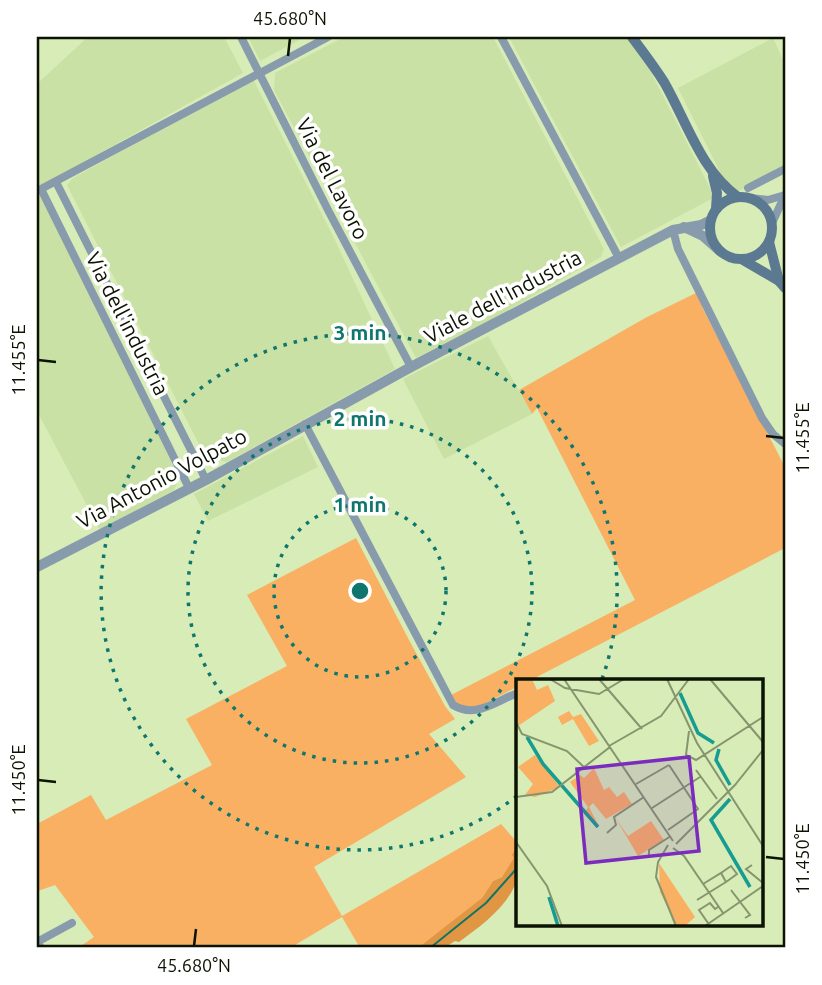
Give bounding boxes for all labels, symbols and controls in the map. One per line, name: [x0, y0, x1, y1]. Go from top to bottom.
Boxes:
text: 45.680°N: [253, 8, 327, 28]
street label: Via del Lavoro: [292, 114, 374, 243]
street label: Viale dell'Industria: [420, 245, 585, 348]
street label: Via dell'industria: [82, 248, 174, 399]
text: 3 min: [333, 320, 387, 344]
text: 11.455°E: [8, 324, 28, 396]
text: 11.455°E: [792, 402, 812, 474]
text: 2 min: [333, 406, 387, 430]
street label: Via Antonio Volpato: [72, 423, 251, 533]
text: 1 min: [333, 492, 387, 516]
centre of rings: [348, 579, 372, 603]
inset map: [516, 679, 762, 926]
text: 11.450°E: [8, 744, 28, 816]
text: 11.450°E: [792, 823, 812, 895]
text: 45.680°N: [157, 955, 231, 975]

